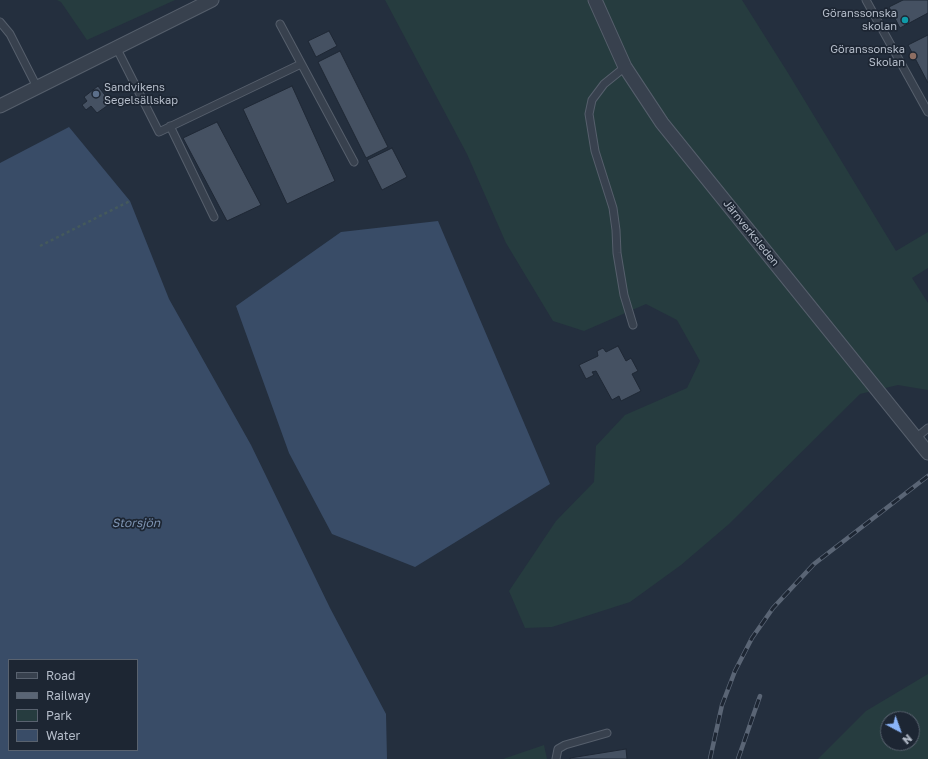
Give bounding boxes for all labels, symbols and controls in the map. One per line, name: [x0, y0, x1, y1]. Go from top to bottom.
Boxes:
place label: Göranssonska skolan: [822, 7, 897, 33]
marker: Göranssonska skolan: [900, 15, 910, 25]
place label: Göranssonska Skolan: [830, 43, 905, 69]
marker: Göranssonska Skolan: [908, 51, 918, 61]
place label: Sandvikens Segelsällskap: [104, 81, 178, 107]
marker: Sandvikens Segelsällskap: [91, 89, 101, 99]
street label: Järnverksleden: [720, 197, 782, 269]
water label: Storsjön: [112, 516, 160, 530]
legend: [8, 659, 138, 751]
text: Road: [46, 668, 75, 683]
text: Railway: [46, 688, 91, 703]
text: Park: [46, 708, 72, 723]
north arrow: [880, 711, 920, 751]
text: Water: [46, 728, 80, 743]
text: N: [900, 732, 915, 747]

